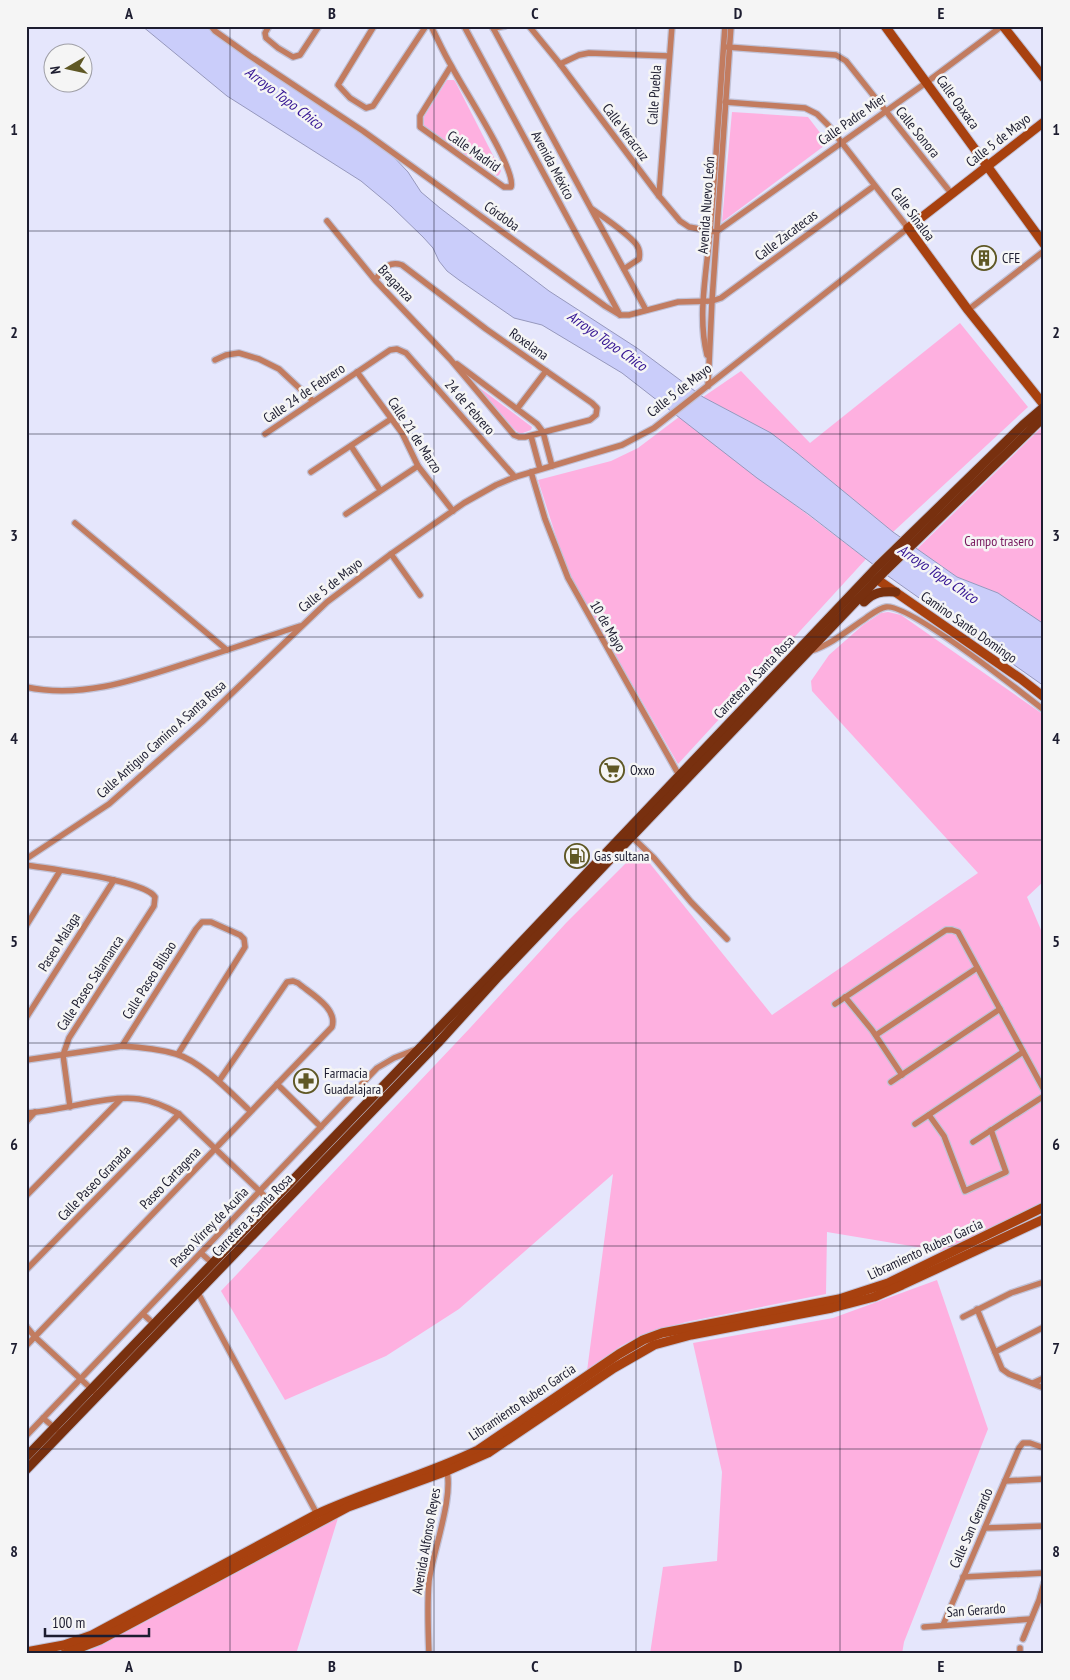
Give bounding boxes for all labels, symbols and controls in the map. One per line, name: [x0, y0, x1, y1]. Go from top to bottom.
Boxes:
text: A: [124, 3, 134, 23]
text: B: [328, 3, 336, 23]
text: C: [531, 3, 539, 23]
text: D: [734, 3, 743, 23]
text: E: [938, 3, 945, 23]
north arrow: [42, 42, 92, 92]
water label: Arroyo Topo Chico: [242, 62, 328, 134]
text: N: [46, 65, 65, 75]
street label: Calle Puebla: [643, 65, 665, 125]
street label: Calle Oaxaca: [932, 71, 984, 133]
street label: Calle Padre Mier: [815, 89, 890, 149]
street label: Calle Veracruz: [598, 100, 654, 164]
street label: Calle Sonora: [892, 103, 944, 161]
street label: Calle 5 de Mayo: [962, 109, 1034, 171]
text: 1: [10, 119, 18, 139]
text: 1: [1052, 119, 1060, 139]
street label: Calle Madrid: [444, 126, 504, 176]
street label: Avenida México: [527, 128, 579, 202]
street label: Avenida Nuevo León: [694, 156, 718, 254]
street label: Calle Sinaloa: [887, 184, 939, 244]
street label: Córdoba: [481, 197, 523, 235]
street label: Calle Zacatecas: [751, 205, 821, 264]
building icon: CFE: [971, 245, 997, 271]
place label: CFE: [1002, 249, 1020, 267]
street label: Braganza: [374, 261, 418, 305]
water label: Arroyo Topo Chico: [564, 306, 652, 376]
text: 2: [10, 322, 18, 342]
text: 2: [1052, 322, 1060, 342]
street label: Roxelana: [506, 324, 552, 364]
street label: Calle 24 de Febrero: [260, 359, 348, 427]
street label: Calle 5 de Mayo: [643, 359, 715, 421]
street label: 24 de Febrero: [441, 376, 499, 438]
street label: Calle 21 de Marzo: [384, 394, 446, 476]
text: 3: [10, 525, 18, 545]
text: 3: [1052, 525, 1060, 545]
park label: Campo trasero: [964, 532, 1034, 550]
water label: Arroyo Topo Chico: [895, 540, 983, 608]
street label: Calle 5 de Mayo: [294, 554, 366, 616]
street label: Camino Santo Domingo: [917, 587, 1021, 667]
street label: 10 de Mayo: [586, 597, 630, 655]
street label: Carretera A Santa Rosa: [710, 632, 798, 722]
street label: Calle Antiguo Camino A Santa Rosa: [93, 676, 229, 802]
text: 4: [10, 728, 18, 748]
text: 4: [1052, 728, 1060, 748]
supermarket icon: Oxxo: [599, 757, 625, 783]
place label: Oxxo: [630, 761, 655, 779]
fuel station icon: Gas sultana: [564, 843, 590, 869]
place label: Gas sultana: [594, 847, 649, 865]
street label: Paseo Malaga: [34, 909, 84, 975]
text: 5: [10, 931, 18, 951]
text: 5: [1052, 931, 1060, 951]
street label: Calle Paseo Salamanca: [53, 932, 127, 1034]
street label: Calle Paseo Bilbao: [118, 938, 180, 1022]
place label: Farmacia Guadalajara: [324, 1064, 381, 1098]
pharmacy icon: Farmacia Guadalajara: [293, 1068, 319, 1094]
text: 6: [10, 1134, 18, 1154]
text: 6: [1052, 1134, 1060, 1154]
street label: Calle Paseo Granada: [54, 1142, 134, 1224]
street label: Paseo Cartagena: [136, 1143, 204, 1213]
street label: Carretera a Santa Rosa: [208, 1170, 296, 1260]
street label: Paseo Virrey de Acuña: [166, 1183, 252, 1271]
street label: Libramiento Ruben Garcia: [865, 1214, 985, 1284]
text: 7: [10, 1338, 18, 1358]
text: 7: [1052, 1338, 1060, 1358]
street label: Libramiento Ruben Garcia: [465, 1360, 579, 1444]
street label: Calle San Gerardo: [945, 1485, 997, 1571]
street label: Avenida Alfonso Reyes: [408, 1486, 444, 1596]
text: 8: [10, 1541, 18, 1561]
text: 8: [1052, 1541, 1060, 1561]
street label: San Gerardo: [946, 1599, 1006, 1621]
scale bar: [45, 1605, 149, 1637]
text: 100 m: [52, 1613, 85, 1632]
text: A: [124, 1656, 134, 1676]
text: B: [328, 1656, 336, 1676]
text: C: [531, 1656, 539, 1676]
text: D: [734, 1656, 743, 1676]
text: E: [938, 1656, 945, 1676]

